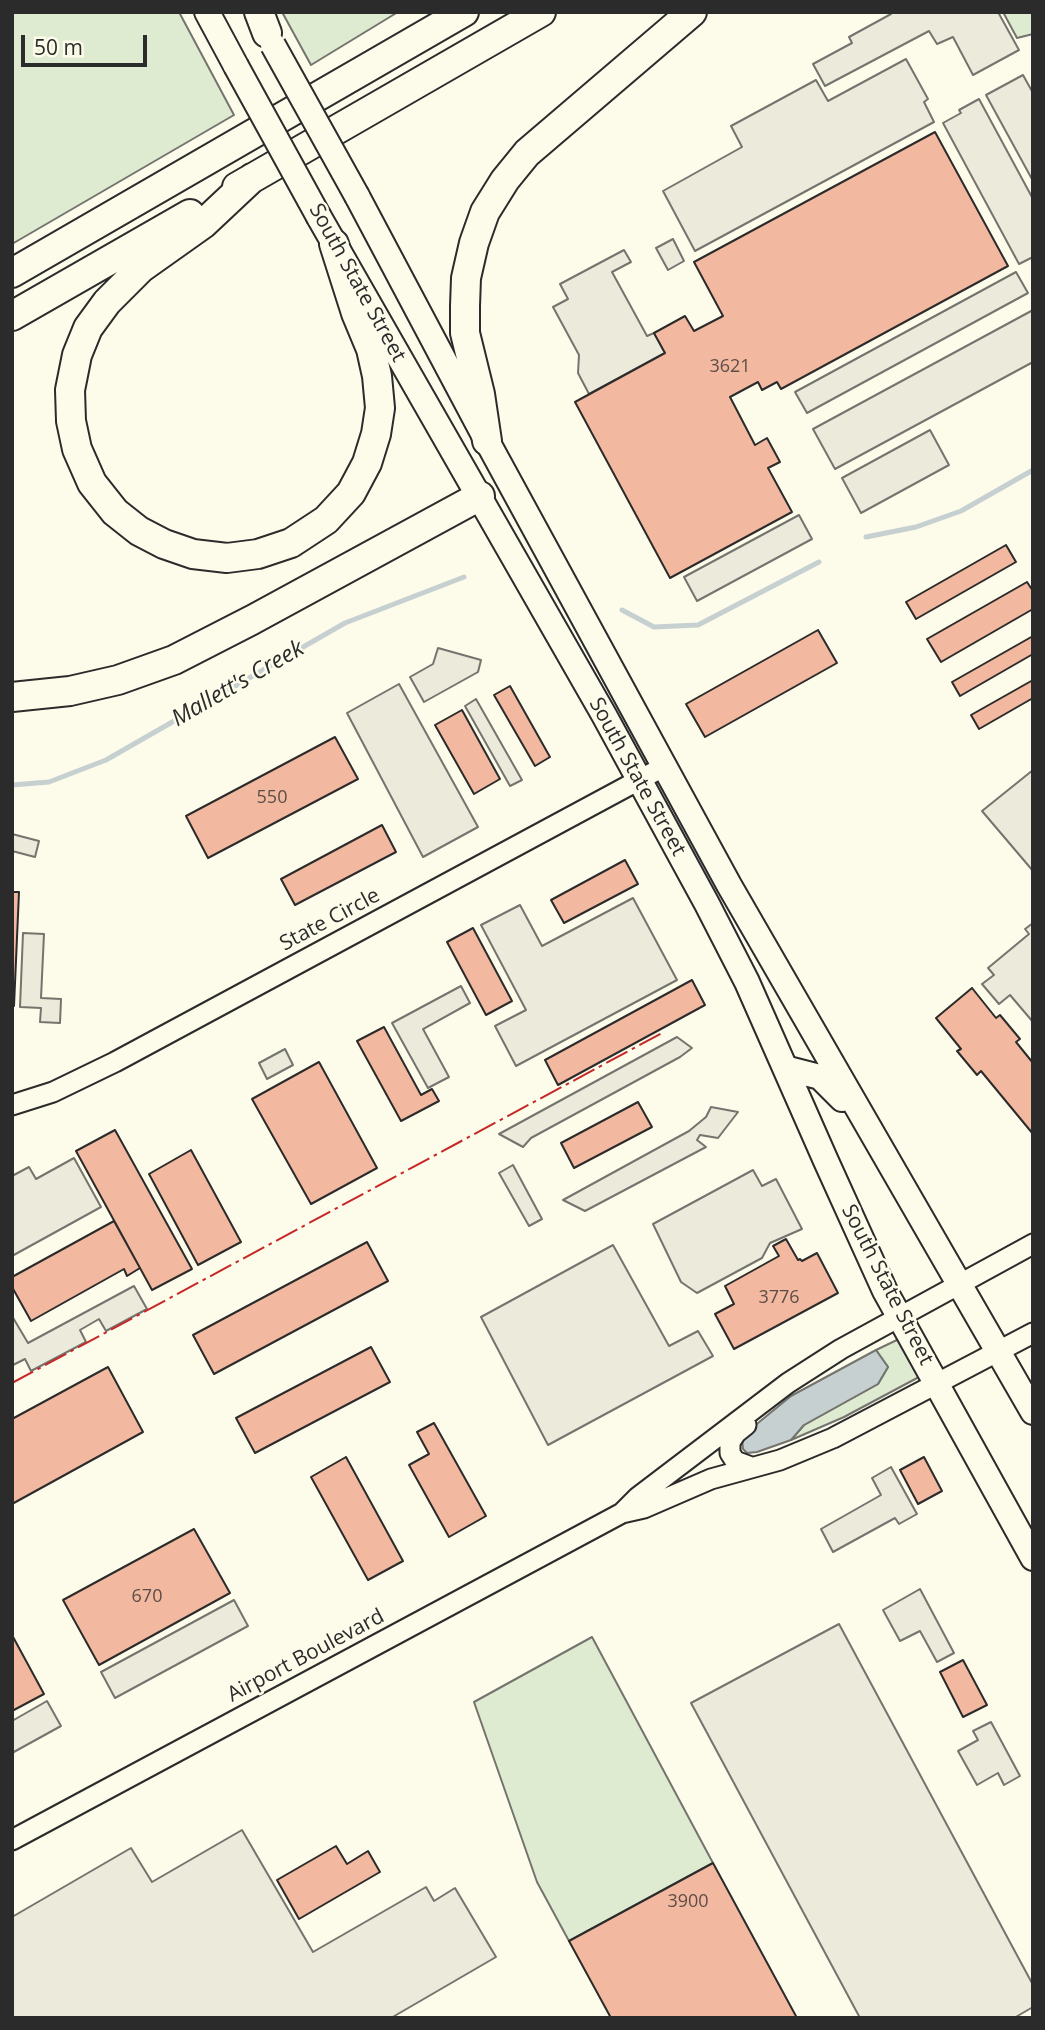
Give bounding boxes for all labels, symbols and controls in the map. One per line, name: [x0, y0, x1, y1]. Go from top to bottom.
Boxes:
scale bar: [24, 21, 150, 65]
text: 50 m: [34, 33, 83, 61]
street label: South State Street: [303, 200, 411, 366]
house number: 3621: [709, 356, 751, 378]
water label: Mallett's Creek: [167, 635, 309, 733]
street label: South State Street: [583, 694, 691, 860]
house number: 550: [257, 787, 287, 809]
street label: State Circle: [276, 883, 384, 957]
street label: South State Street: [836, 1200, 938, 1370]
house number: 3776: [758, 1287, 800, 1309]
house number: 670: [132, 1586, 162, 1608]
street label: Airport Boulevard: [223, 1604, 389, 1708]
house number: 3900: [667, 1891, 709, 1913]

